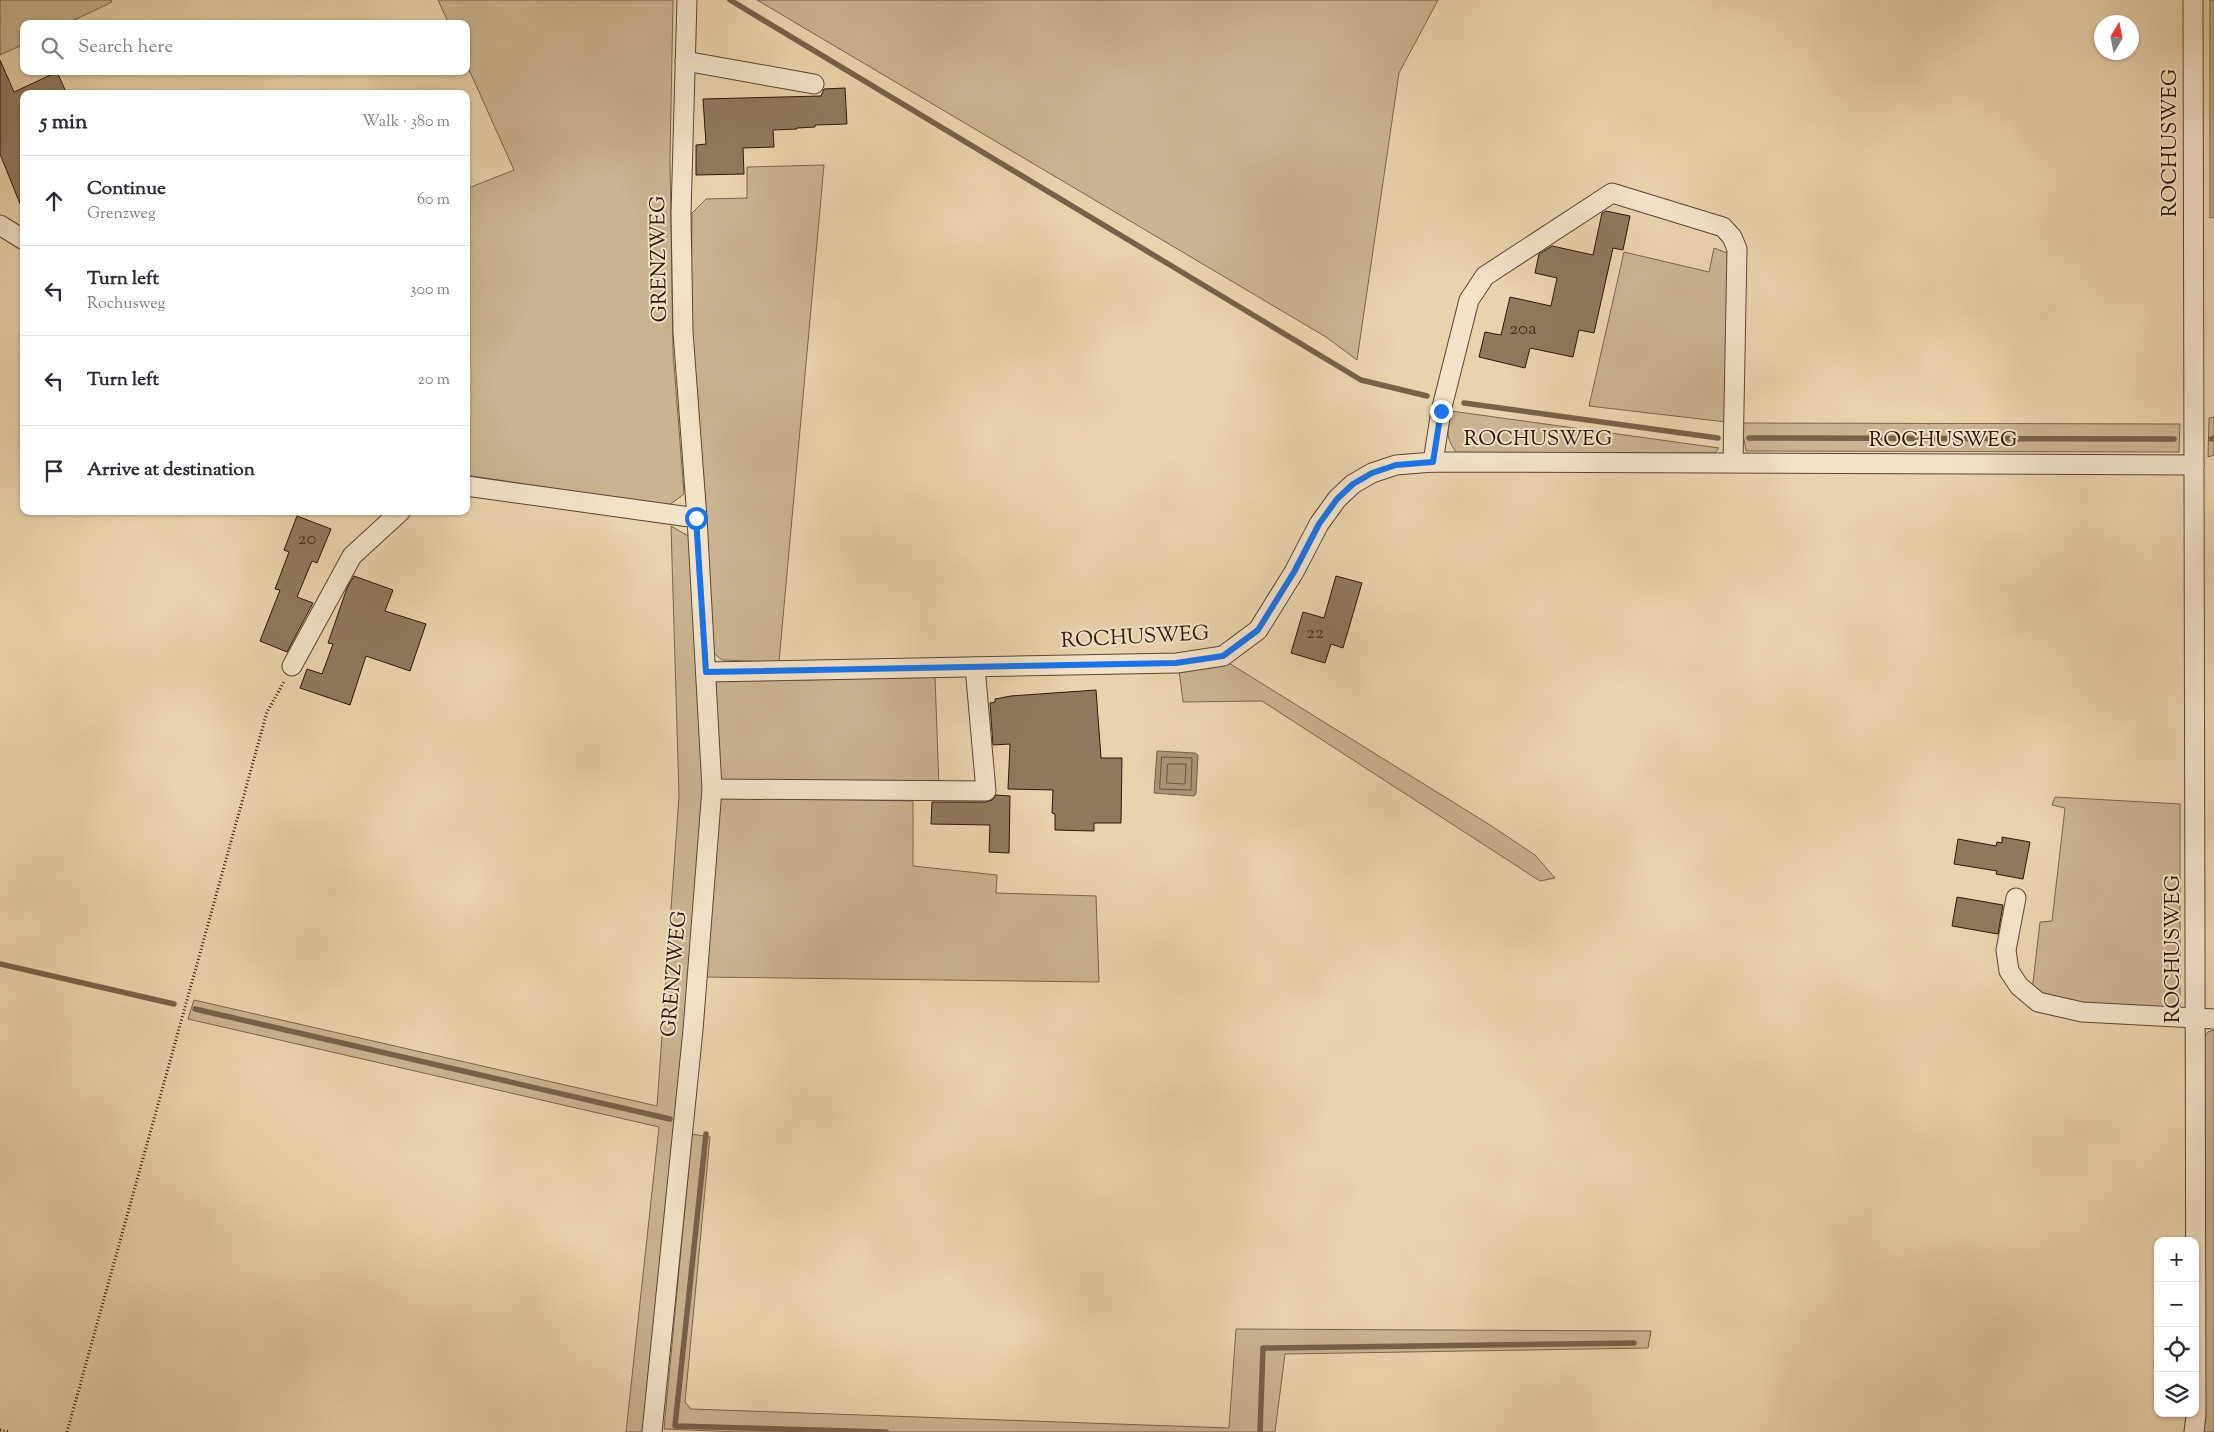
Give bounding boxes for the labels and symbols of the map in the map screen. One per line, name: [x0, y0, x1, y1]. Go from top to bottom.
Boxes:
north arrow: [2094, 15, 2139, 60]
street label: ROCHUSWEG: [2156, 69, 2186, 217]
street label: GRENZWEG: [644, 195, 676, 323]
house number: 20a: [1509, 316, 1537, 343]
route end: [1430, 400, 1453, 423]
street label: ROCHUSWEG: [1464, 425, 1612, 455]
street label: ROCHUSWEG: [1869, 426, 2017, 456]
route start: [685, 507, 708, 530]
house number: 20: [298, 526, 316, 553]
street label: ROCHUSWEG: [1060, 619, 1210, 657]
house number: 22: [1306, 620, 1324, 647]
street label: ROCHUSWEG: [2159, 875, 2189, 1023]
street label: GRENZWEG: [655, 910, 695, 1038]

